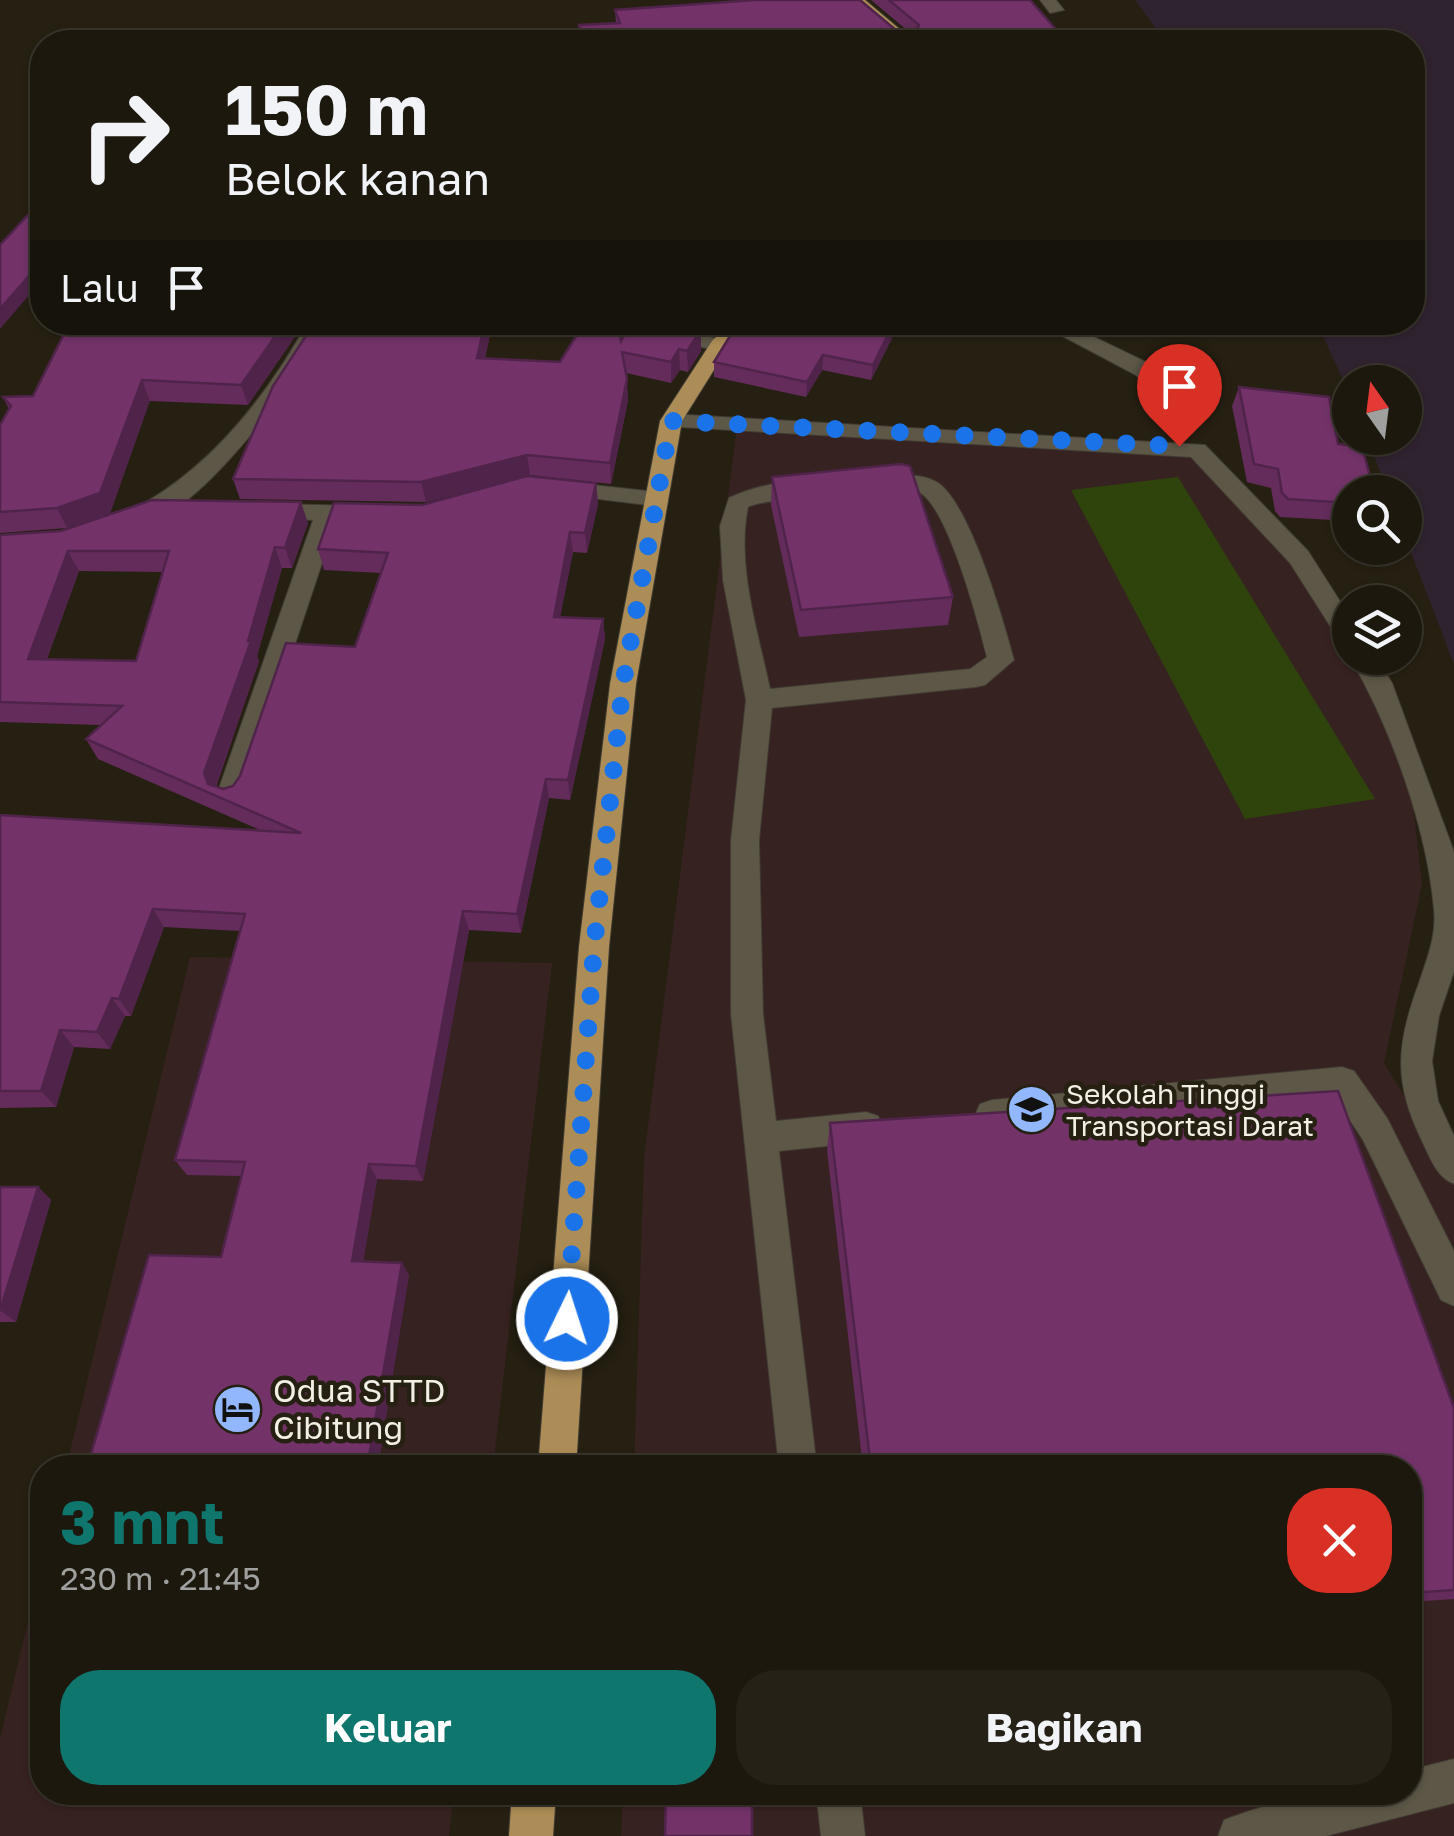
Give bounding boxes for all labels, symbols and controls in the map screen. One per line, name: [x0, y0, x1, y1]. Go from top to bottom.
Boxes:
text: 150 m: [225, 66, 428, 150]
icon: right: [60, 70, 190, 200]
text: Belok kanan: [225, 151, 490, 205]
icon: arrive: [159, 260, 214, 315]
text: Lalu: [60, 265, 139, 310]
pin: [1137, 344, 1222, 447]
icon: arrive: [1152, 359, 1207, 414]
north arrow: [1332, 365, 1422, 455]
map controls: [1332, 365, 1422, 675]
button: search: [1332, 475, 1422, 565]
button: layers: [1332, 585, 1422, 675]
place label: Sekolah Tinggi Transportasi Darat: [1066, 1077, 1314, 1142]
school or university icon: Sekolah Tinggi Transportasi Darat: [1005, 1084, 1057, 1136]
position arrow: [515, 1267, 619, 1371]
place label: Odua STTD Cibitung: [273, 1371, 445, 1446]
hotel icon: Odua STTD Cibitung: [212, 1383, 264, 1435]
text: 3 mnt: [60, 1485, 224, 1557]
button: close: [1287, 1488, 1392, 1593]
text: 230 m · 21:45: [60, 1559, 261, 1597]
button: Keluar: [60, 1670, 716, 1785]
button: Bagikan: [736, 1670, 1392, 1785]

